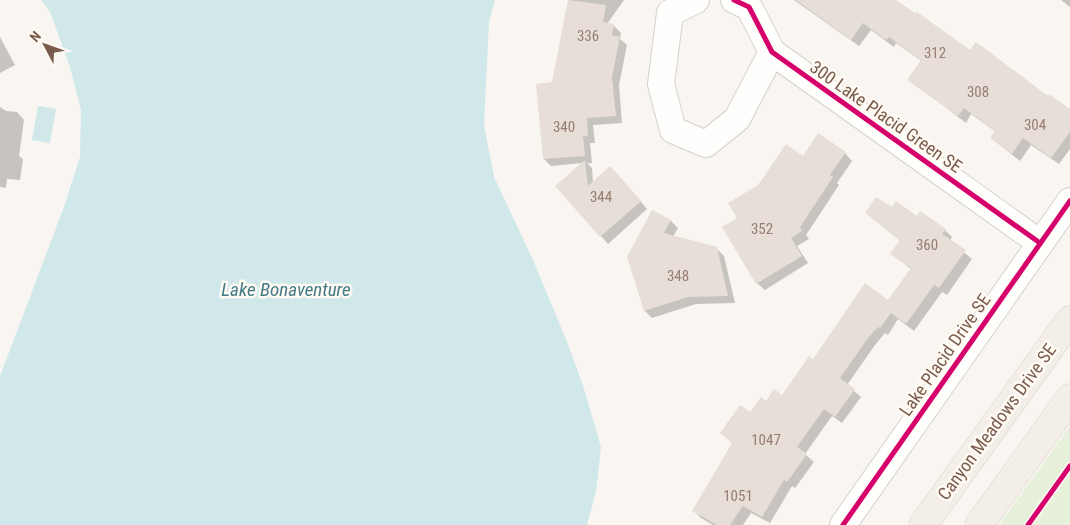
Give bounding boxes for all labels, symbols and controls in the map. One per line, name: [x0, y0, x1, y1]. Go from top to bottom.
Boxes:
north arrow: [20, 20, 70, 70]
house number: 336: [577, 27, 599, 45]
text: N: [26, 28, 44, 45]
house number: 312: [924, 44, 946, 62]
street label: 300 Lake Placid Green SE: [806, 56, 966, 177]
house number: 308: [967, 83, 989, 101]
house number: 304: [1024, 116, 1046, 134]
house number: 340: [553, 118, 575, 136]
house number: 344: [590, 188, 612, 206]
house number: 352: [751, 220, 773, 238]
house number: 360: [916, 236, 938, 254]
house number: 348: [667, 267, 689, 285]
water label: Lake Bonaventure: [221, 278, 351, 301]
street label: Lake Placid Drive SE: [895, 290, 995, 420]
street label: Canyon Meadows Drive SE: [933, 340, 1060, 504]
house number: 1047: [751, 431, 781, 449]
house number: 1051: [723, 487, 753, 505]

